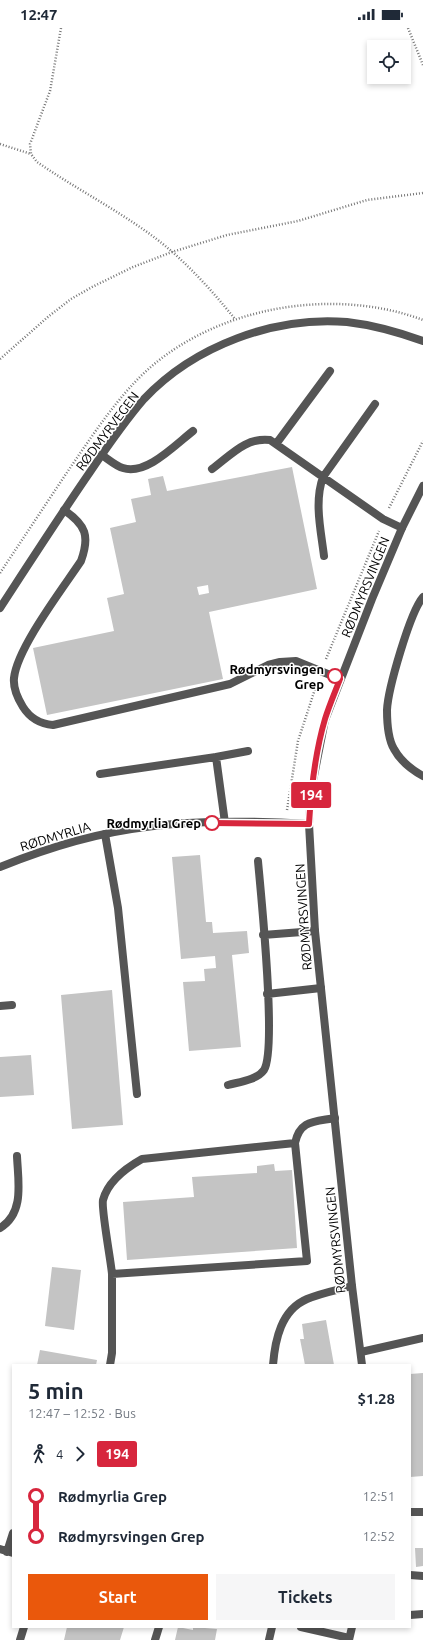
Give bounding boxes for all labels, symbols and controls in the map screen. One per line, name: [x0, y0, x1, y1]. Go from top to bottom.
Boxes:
text: 12:47: [20, 6, 58, 23]
map controls: [367, 40, 411, 84]
button: locate: [367, 40, 411, 84]
street label: RØDMYRVEGEN: [73, 389, 141, 473]
street label: RØDMYRSVINGEN: [338, 535, 392, 639]
place label: Rødmyrsvingen Grep: [230, 662, 324, 691]
marker: Rødmyrsvingen Grep: [327, 668, 343, 684]
line badge: 194: [288, 782, 334, 808]
text: 194: [299, 787, 323, 803]
marker: Rødmyrlia Grep: [204, 815, 220, 831]
place label: Rødmyrlia Grep: [106, 816, 201, 830]
street label: RØDMYRLIA: [18, 819, 92, 853]
street label: RØDMYRSVINGEN: [292, 863, 314, 971]
street label: RØDMYRSVINGEN: [322, 1186, 348, 1294]
text: 5 min: [28, 1378, 84, 1403]
text: $1.28: [357, 1390, 395, 1407]
text: 12:47 – 12:52 · Bus: [28, 1406, 136, 1420]
icon: walk: [28, 1443, 50, 1465]
icon: forward: [69, 1443, 91, 1465]
text: 194: [105, 1446, 129, 1462]
text: 4: [56, 1447, 63, 1461]
text: Rødmyrlia Grep: [58, 1488, 167, 1505]
text: 12:51: [362, 1489, 395, 1503]
text: Rødmyrsvingen Grep: [58, 1528, 205, 1545]
text: 12:52: [362, 1529, 395, 1543]
button: Start: [28, 1574, 208, 1620]
button: Tickets: [216, 1574, 395, 1620]

